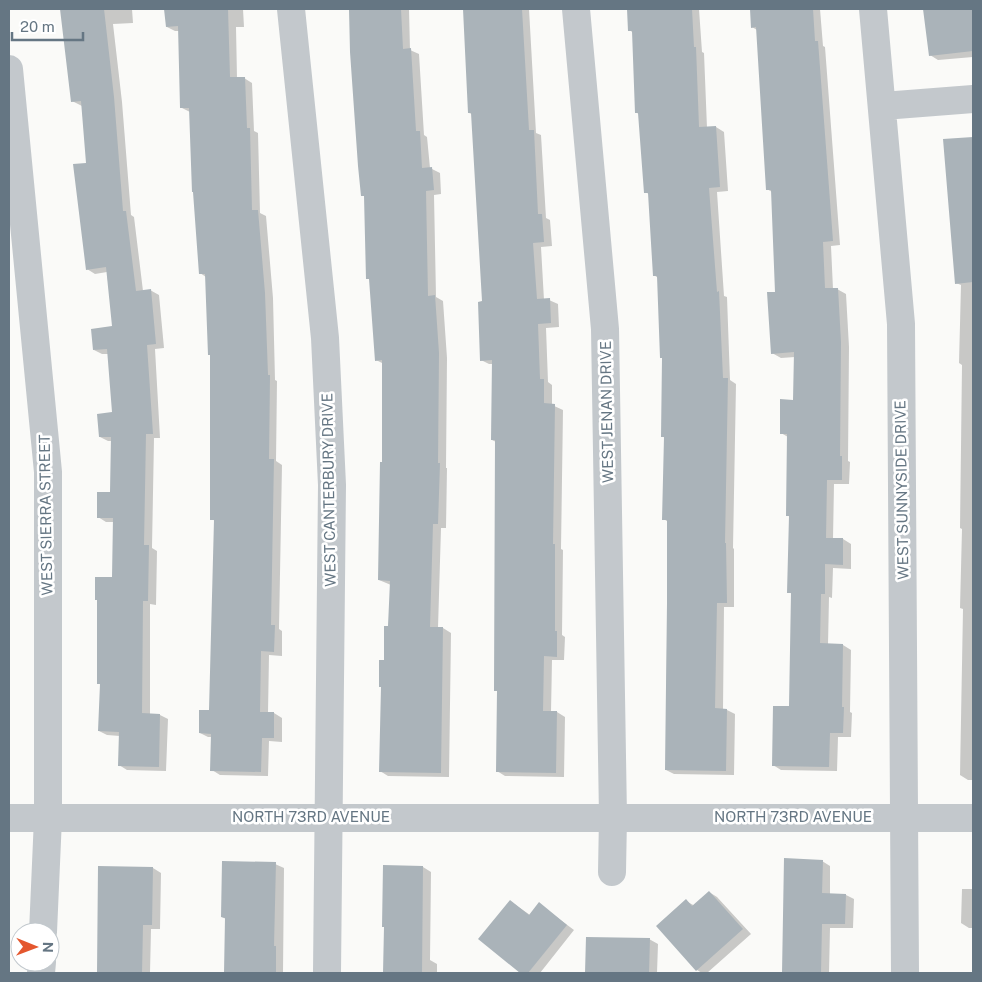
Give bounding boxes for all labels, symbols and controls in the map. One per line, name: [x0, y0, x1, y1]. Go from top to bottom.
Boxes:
scale bar: [12, 10, 84, 42]
text: 20 m: [20, 18, 55, 35]
street label: WEST JENAN DRIVE: [597, 341, 616, 483]
street label: WEST CANTERBURY DRIVE: [318, 393, 339, 587]
street label: WEST SUNNYSIDE DRIVE: [891, 400, 912, 580]
street label: WEST SIERRA STREET: [36, 434, 55, 596]
street label: NORTH 73RD AVENUE: [232, 808, 390, 825]
street label: NORTH 73RD AVENUE: [714, 808, 872, 825]
north arrow: [10, 922, 60, 972]
text: N: [40, 942, 56, 953]

